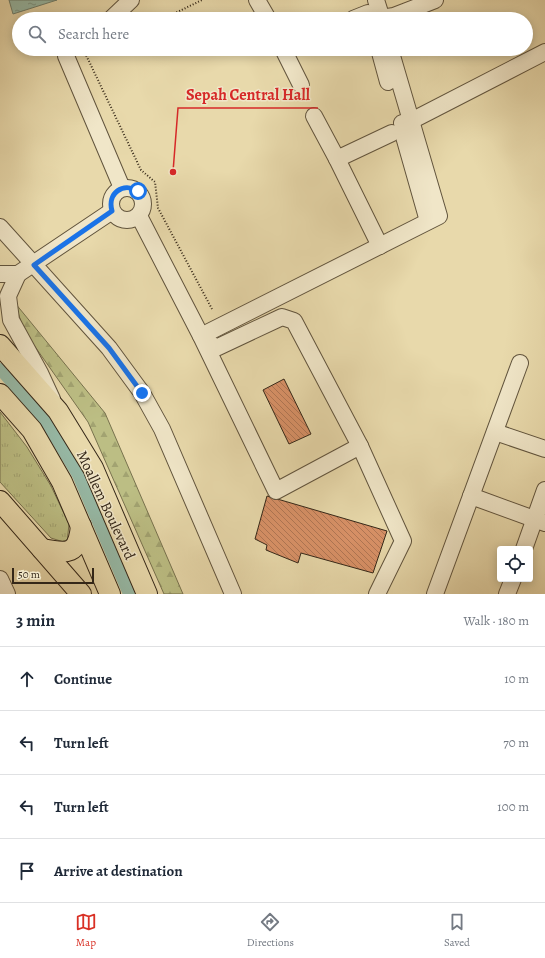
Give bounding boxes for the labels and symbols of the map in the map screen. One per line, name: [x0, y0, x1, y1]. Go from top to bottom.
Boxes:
callout: Sepah Central Hall: [178, 80, 318, 108]
text: Sepah Central Hall: [186, 84, 311, 106]
route start: [129, 182, 147, 200]
route end: [133, 384, 151, 402]
street label: Moallem Boulevard: [72, 447, 140, 564]
scale bar: [12, 566, 94, 585]

